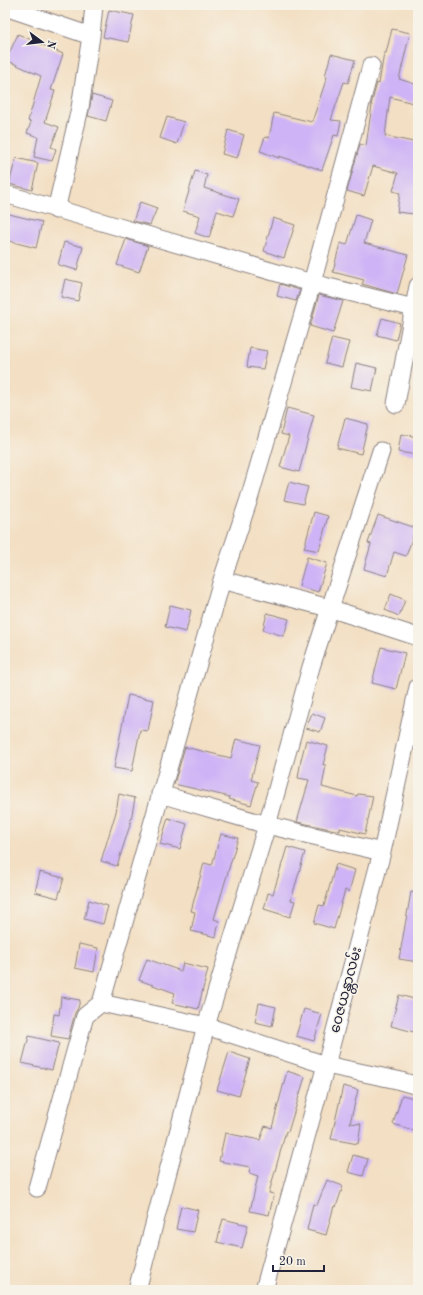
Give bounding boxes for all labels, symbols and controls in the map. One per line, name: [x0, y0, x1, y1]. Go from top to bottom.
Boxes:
north arrow: [22, 22, 62, 62]
text: N: [44, 39, 57, 50]
street label: ဝေဇယန္တာလမ်း: [324, 944, 368, 1036]
scale bar: [273, 1247, 324, 1273]
text: 20 m: [279, 1256, 306, 1268]

